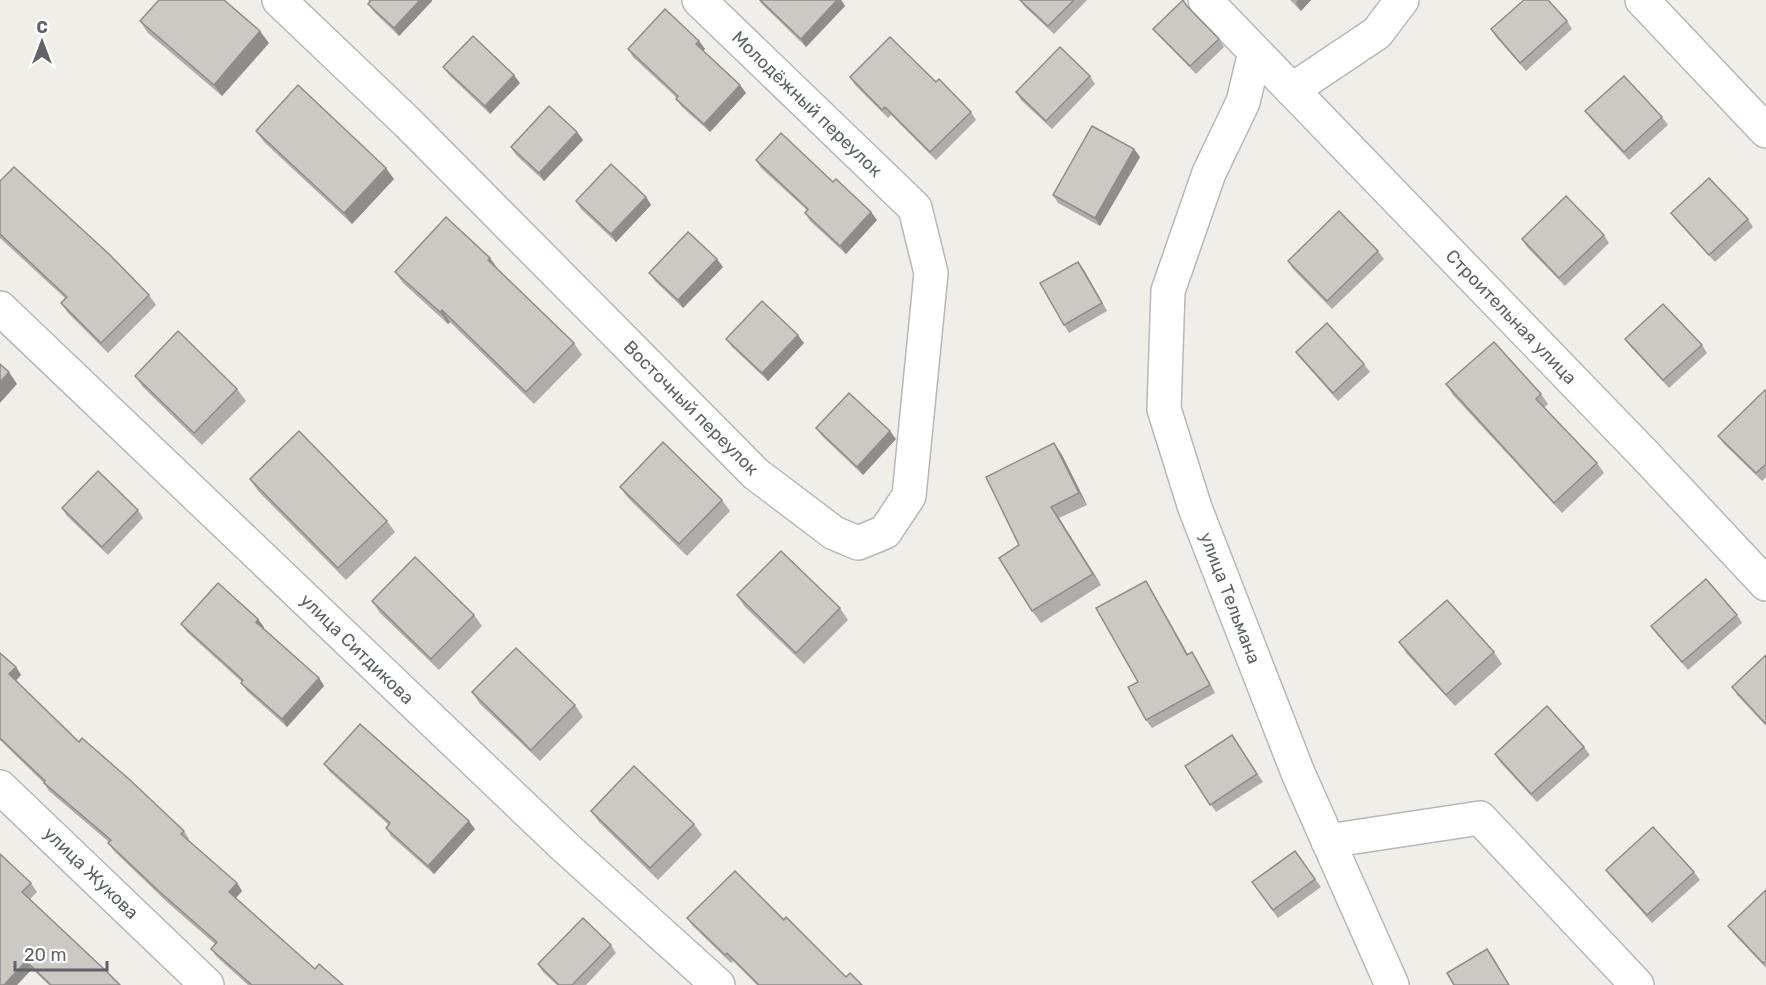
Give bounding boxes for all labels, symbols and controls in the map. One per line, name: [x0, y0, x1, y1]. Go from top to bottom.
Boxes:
north arrow: [12, 12, 72, 72]
text: С: [36, 18, 48, 37]
street label: Молодёжный переулок: [727, 26, 887, 182]
street label: Строительная улица: [1441, 245, 1581, 389]
street label: Восточный переулок: [619, 336, 763, 480]
street label: улица Тельмана: [1195, 529, 1265, 667]
street label: улица Ситдикова: [296, 589, 418, 709]
street label: улица Жукова: [39, 822, 143, 924]
scale bar: [15, 934, 106, 972]
text: 20 m: [24, 944, 66, 966]

